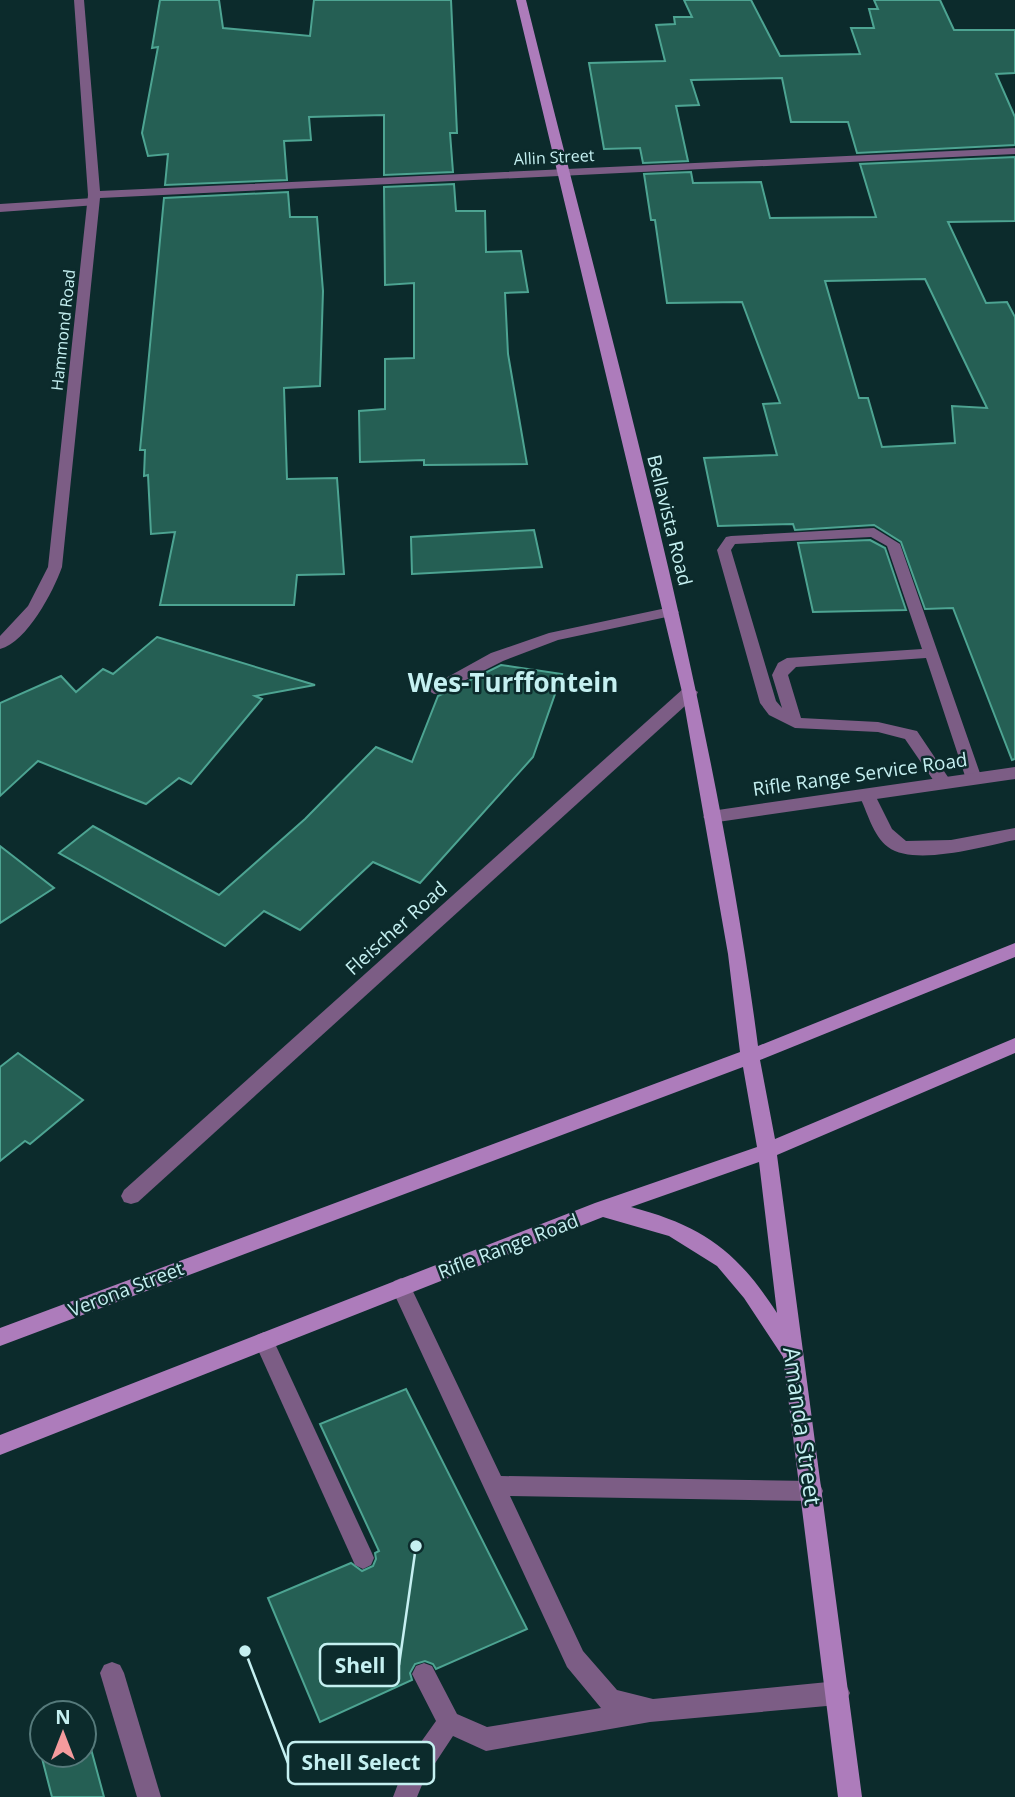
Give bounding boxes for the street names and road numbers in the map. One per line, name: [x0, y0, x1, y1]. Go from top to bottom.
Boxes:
street label: Allin Street: [513, 144, 595, 170]
street label: Hammond Road: [46, 268, 80, 392]
street label: Bellavista Road: [641, 452, 699, 588]
street label: Rifle Range Service Road: [751, 746, 969, 802]
street label: Fleischer Road: [340, 875, 452, 981]
street label: Rifle Range Road: [434, 1207, 582, 1285]
street label: Verona Street: [65, 1255, 188, 1323]
street label: Amanda Street: [776, 1345, 830, 1507]

